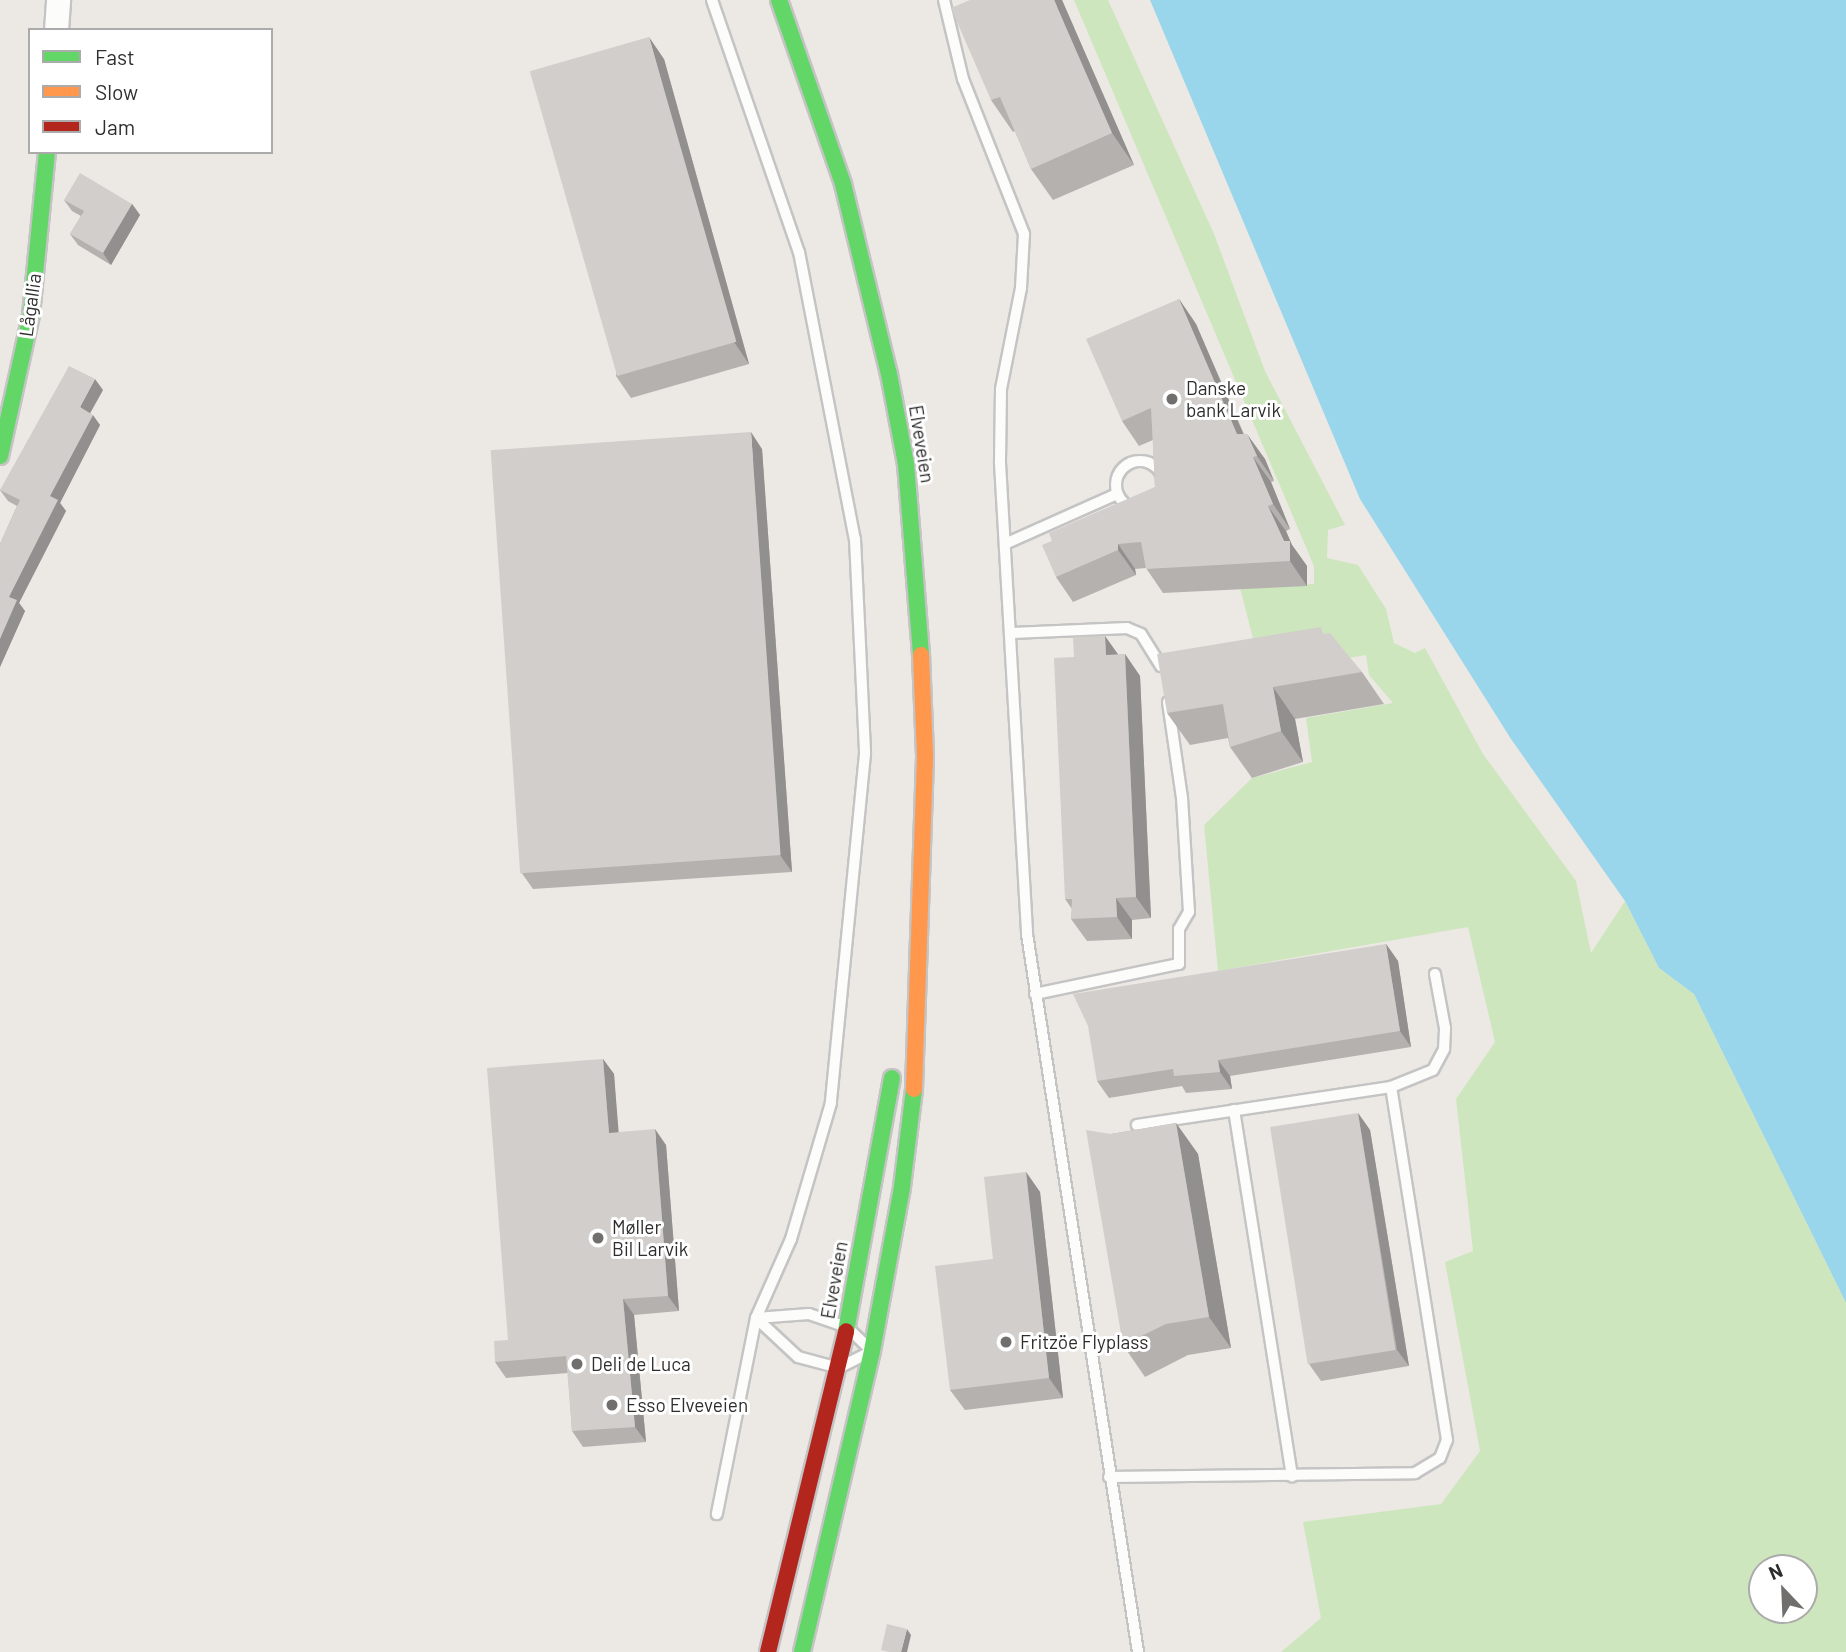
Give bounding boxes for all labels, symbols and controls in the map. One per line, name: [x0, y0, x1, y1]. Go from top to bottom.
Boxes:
legend: [28, 28, 273, 154]
text: Fast: [95, 44, 135, 69]
text: Slow: [95, 79, 138, 104]
text: Jam: [95, 114, 135, 139]
street label: Lågallia: [14, 272, 46, 338]
place label: Danske bank Larvik: [1186, 377, 1281, 421]
marker: Danske bank Larvik: [1164, 391, 1180, 407]
street label: Elveveien: [905, 403, 939, 485]
place label: Møller Bil Larvik: [612, 1216, 688, 1260]
marker: Møller Bil Larvik: [590, 1230, 606, 1246]
street label: Elveveien: [816, 1239, 852, 1321]
place label: Fritzöe Flyplass: [1020, 1331, 1148, 1353]
marker: Fritzöe Flyplass: [998, 1334, 1014, 1350]
place label: Deli de Luca: [591, 1353, 691, 1375]
marker: Deli de Luca: [569, 1356, 585, 1372]
place label: Esso Elveveien: [626, 1394, 748, 1416]
marker: Esso Elveveien: [604, 1397, 620, 1413]
north arrow: [1748, 1554, 1818, 1624]
text: N: [1765, 1558, 1786, 1584]

